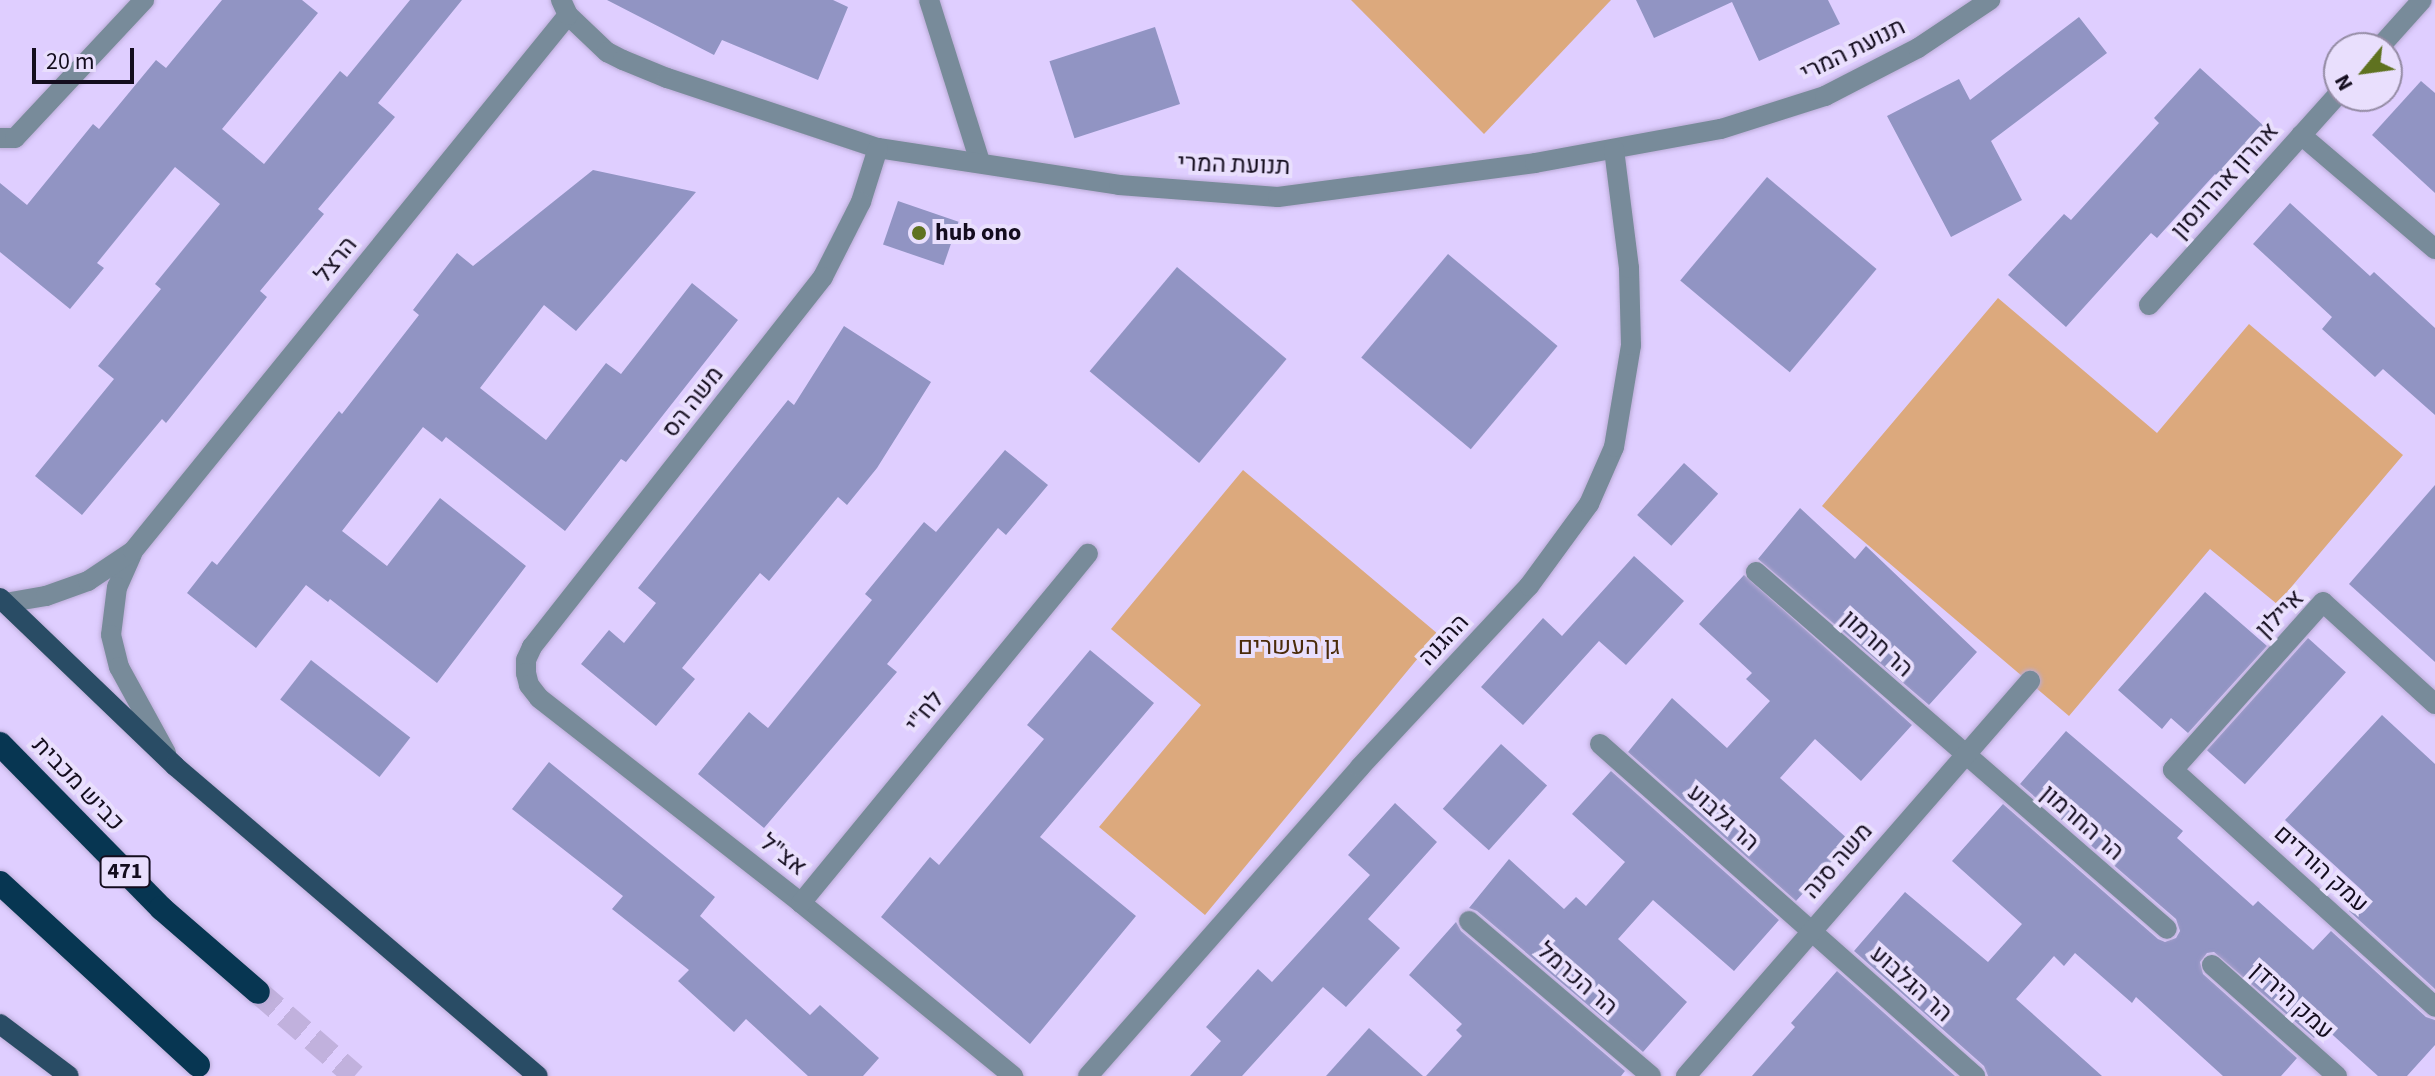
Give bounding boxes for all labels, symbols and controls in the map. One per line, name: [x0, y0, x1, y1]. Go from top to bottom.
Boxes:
street label: תנועת המרי: [1796, 12, 1910, 88]
scale bar: [36, 32, 138, 82]
north arrow: [2323, 32, 2403, 112]
text: 20 m: [46, 44, 95, 79]
text: N: [2326, 69, 2361, 97]
street label: אהרון אהרונסון: [2165, 117, 2285, 245]
street label: תנועת המרי: [1177, 149, 1291, 181]
place label: hub ono: [935, 219, 1021, 247]
marker: hub ono: [910, 224, 928, 242]
street label: הרצל: [309, 231, 363, 289]
street label: משה הס: [656, 361, 730, 443]
street label: איילון: [2250, 584, 2310, 644]
street label: הר חרמון: [1835, 604, 1919, 684]
street label: ההגנה: [1413, 608, 1475, 672]
park label: גן העשרים: [1238, 633, 1340, 661]
street label: לח"י: [900, 686, 950, 738]
street label: כביש מכבית: [26, 731, 130, 837]
street label: הר גלבוע: [1681, 779, 1765, 857]
street label: הר החרמון: [2035, 779, 2129, 867]
street label: משה סנה: [1797, 817, 1879, 905]
street label: עמק הורדים: [2268, 819, 2374, 919]
street label: אצ"ל: [754, 828, 812, 882]
road number: 471: [99, 854, 151, 890]
street label: הר הכרמל: [1531, 936, 1623, 1022]
street label: הר הגלבוע: [1864, 940, 1958, 1028]
street label: עמק הירדן: [2245, 956, 2339, 1046]

